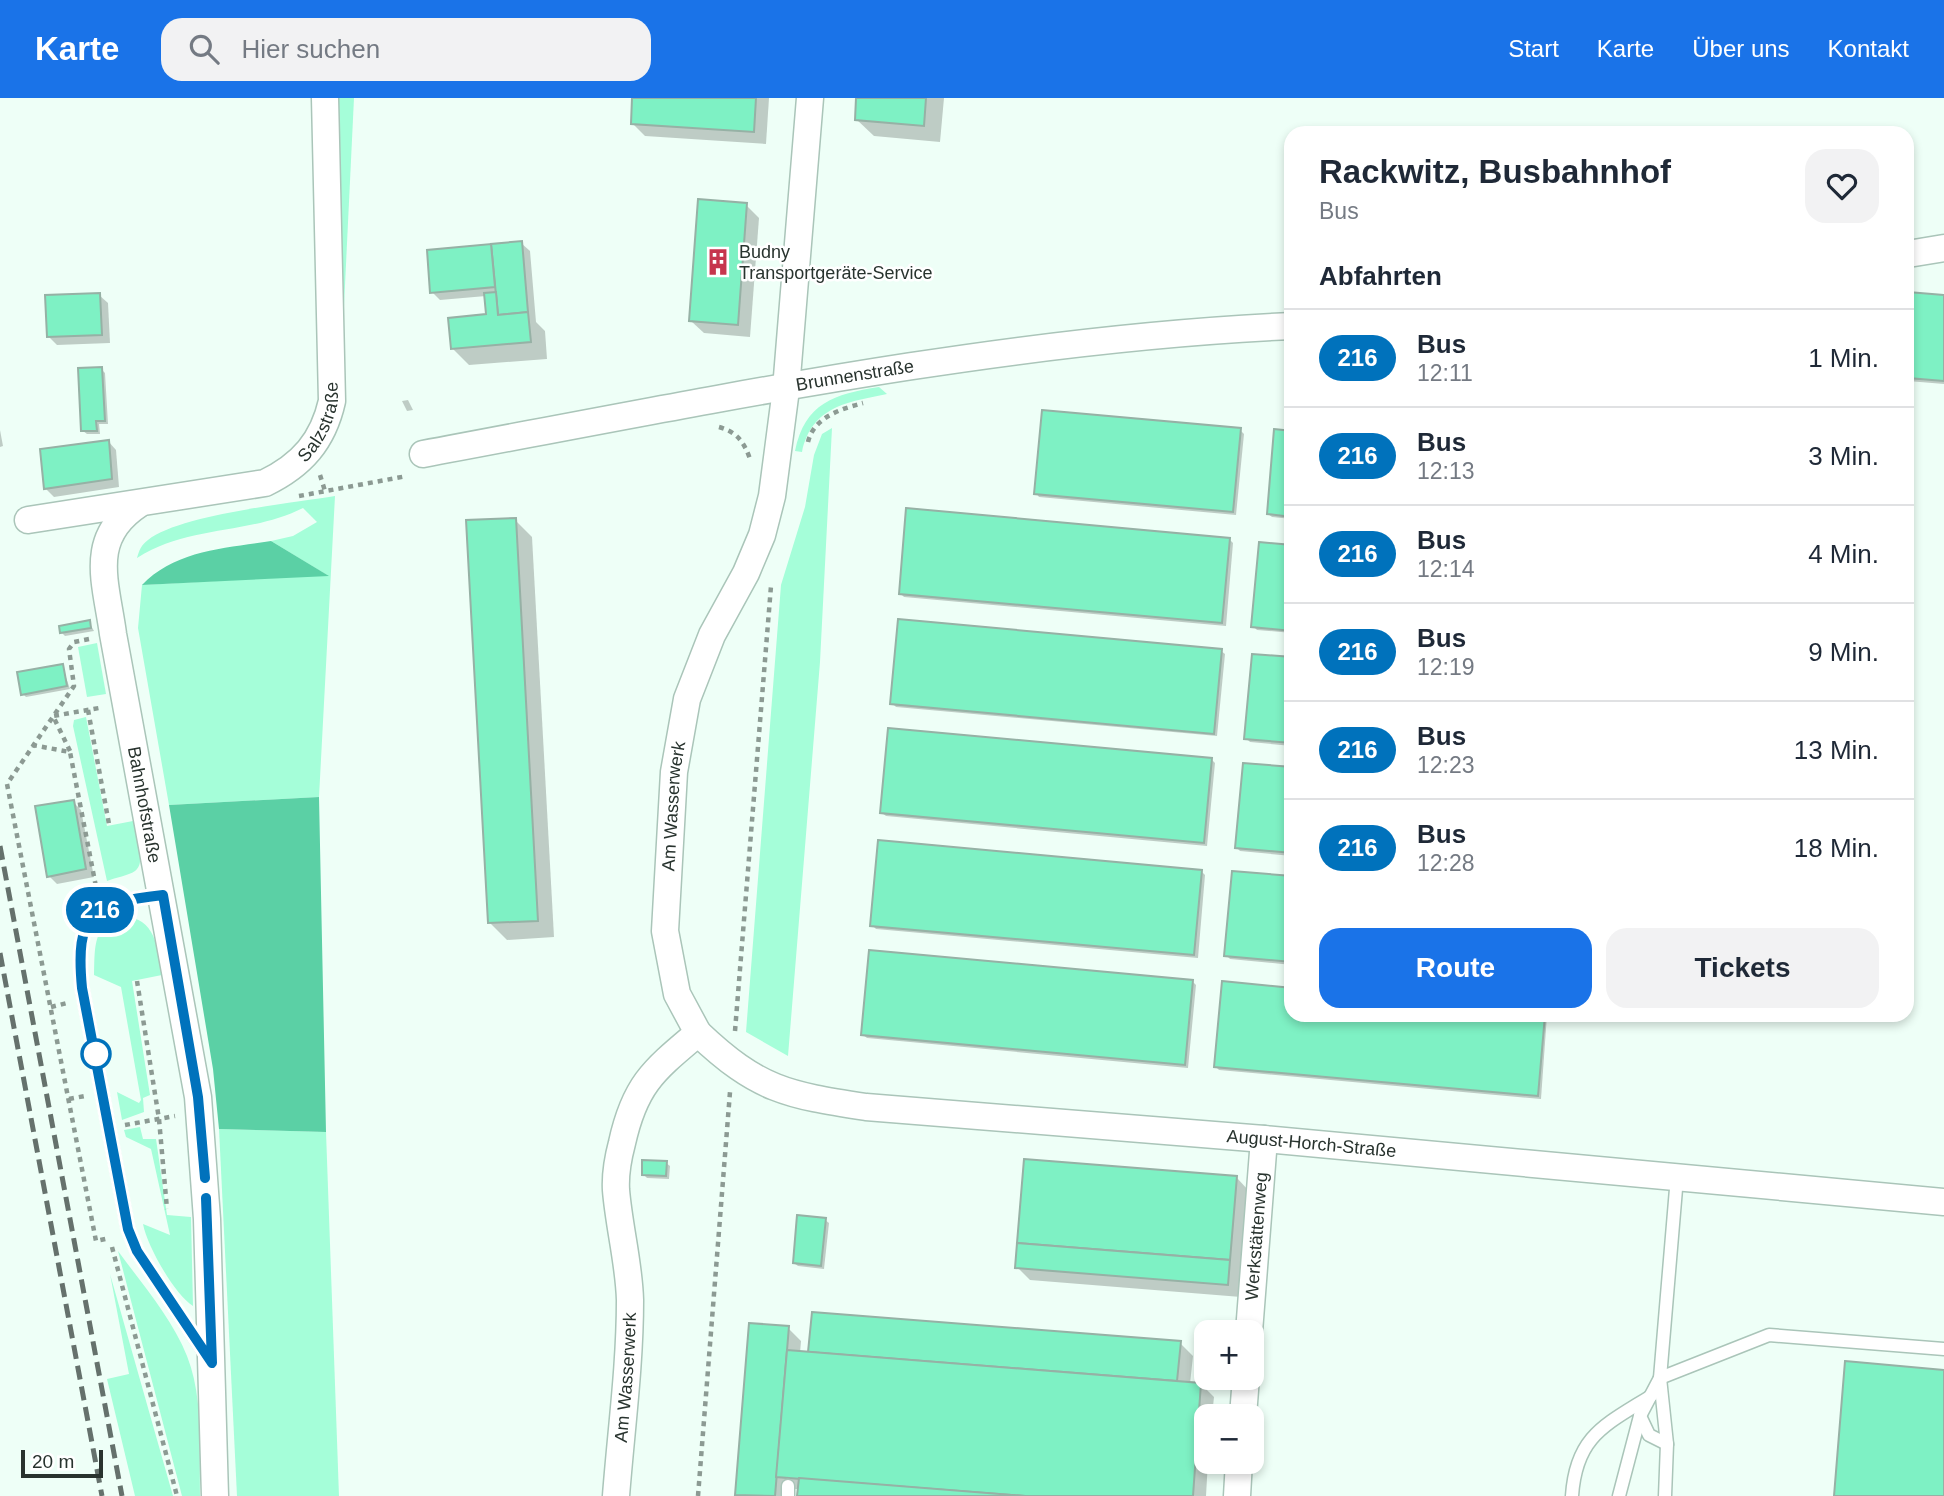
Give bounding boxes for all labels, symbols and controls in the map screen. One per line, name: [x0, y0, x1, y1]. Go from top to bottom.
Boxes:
search box: [161, 18, 651, 81]
text: Karte: [35, 30, 119, 67]
icon: search: [185, 30, 223, 68]
text: Hier suchen: [241, 34, 380, 64]
text: Start: [1508, 35, 1559, 62]
text: Karte: [1597, 35, 1654, 62]
text: Über uns: [1692, 35, 1790, 62]
text: Kontakt: [1828, 35, 1909, 62]
button: heart: [1805, 149, 1879, 223]
text: Rackwitz, Busbahnhof: [1319, 153, 1671, 190]
text: Bus: [1319, 198, 1359, 224]
place label: Budny Transportgeräte-Service: [739, 242, 932, 283]
building icon: Budny Transportgeräte-Service: [703, 247, 733, 277]
text: Abfahrten: [1319, 261, 1442, 291]
text: Bus: [1417, 329, 1466, 359]
text: 1 Min.: [1808, 343, 1879, 373]
text: 216: [1337, 344, 1378, 371]
street label: Brunnenstraße: [794, 356, 915, 395]
text: 12:11: [1417, 360, 1473, 386]
street label: Salzstraße: [294, 382, 342, 466]
text: Bus: [1417, 427, 1466, 457]
text: 3 Min.: [1808, 441, 1879, 471]
text: 216: [1337, 442, 1378, 469]
text: 12:13: [1417, 458, 1475, 484]
text: Bus: [1417, 525, 1466, 555]
text: 4 Min.: [1808, 539, 1879, 569]
text: 216: [1337, 540, 1378, 567]
text: 12:14: [1417, 556, 1475, 582]
text: Bus: [1417, 623, 1466, 653]
text: 9 Min.: [1808, 637, 1879, 667]
text: 216: [1337, 638, 1378, 665]
text: 12:19: [1417, 654, 1475, 680]
text: Bus: [1417, 721, 1466, 751]
text: 13 Min.: [1794, 735, 1879, 765]
text: 216: [1337, 736, 1378, 763]
street label: Am Wasserwerk: [658, 739, 689, 872]
street label: Bahnhofstraße: [124, 745, 165, 865]
text: 12:23: [1417, 752, 1475, 778]
text: Bus: [1417, 819, 1466, 849]
text: 18 Min.: [1794, 833, 1879, 863]
text: 216: [1337, 834, 1378, 861]
text: 12:28: [1417, 850, 1475, 876]
line badge: 216: [60, 887, 140, 933]
text: 216: [80, 896, 120, 923]
button: Route: [1319, 928, 1592, 1008]
button: Tickets: [1606, 928, 1879, 1008]
unlabelled marker: [81, 1039, 111, 1069]
street label: August-Horch-Straße: [1226, 1126, 1397, 1161]
street label: Werkstättenweg: [1241, 1171, 1271, 1301]
street label: Am Wasserwerk: [611, 1311, 640, 1443]
map controls: [1194, 1320, 1264, 1474]
button: +: [1194, 1320, 1264, 1390]
button: −: [1194, 1404, 1264, 1474]
scale bar: [21, 1447, 103, 1479]
text: 20 m: [32, 1451, 74, 1472]

